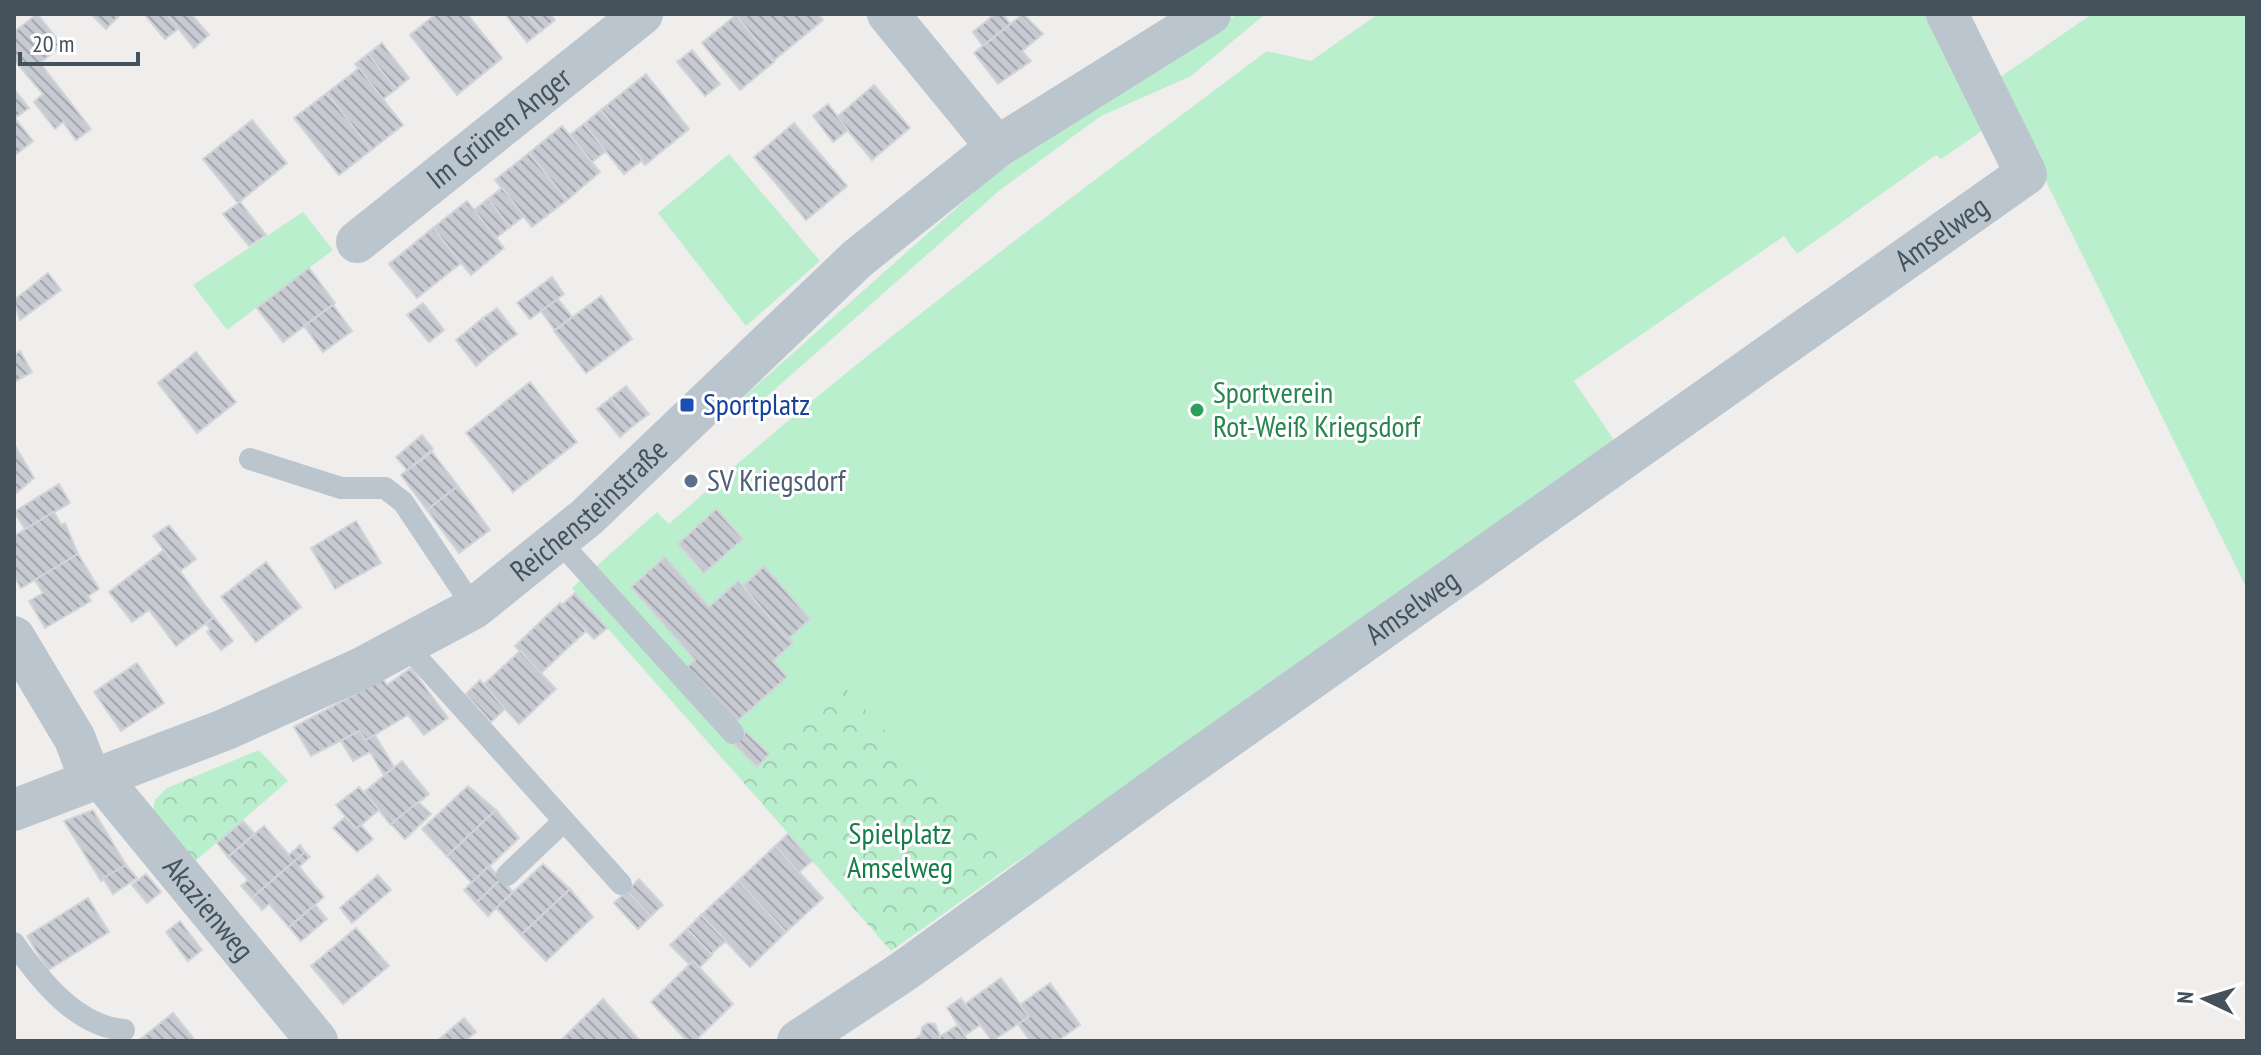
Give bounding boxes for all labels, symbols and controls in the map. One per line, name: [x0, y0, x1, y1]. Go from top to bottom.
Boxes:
scale bar: [20, 16, 138, 66]
text: 20 m: [32, 28, 74, 59]
street label: Im Grünen Anger: [418, 57, 579, 197]
street label: Amselweg: [1886, 186, 1995, 279]
place label: Sportverein Rot-Weiß Kriegsdorf: [1213, 372, 1422, 445]
place label: Sportplatz: [703, 384, 810, 423]
marker: Sportplatz: [678, 396, 696, 414]
marker: Sportverein Rot-Weiß Kriegsdorf: [1188, 401, 1206, 419]
street label: Reichensteinstraße: [501, 430, 675, 589]
place label: SV Kriegsdorf: [707, 460, 847, 499]
marker: SV Kriegsdorf: [682, 472, 700, 490]
street label: Amselweg: [1357, 560, 1466, 653]
park label: Spielplatz Amselweg: [847, 813, 953, 886]
street label: Akazienweg: [155, 848, 264, 968]
north arrow: [2165, 959, 2245, 1039]
text: N: [2171, 991, 2199, 1005]

